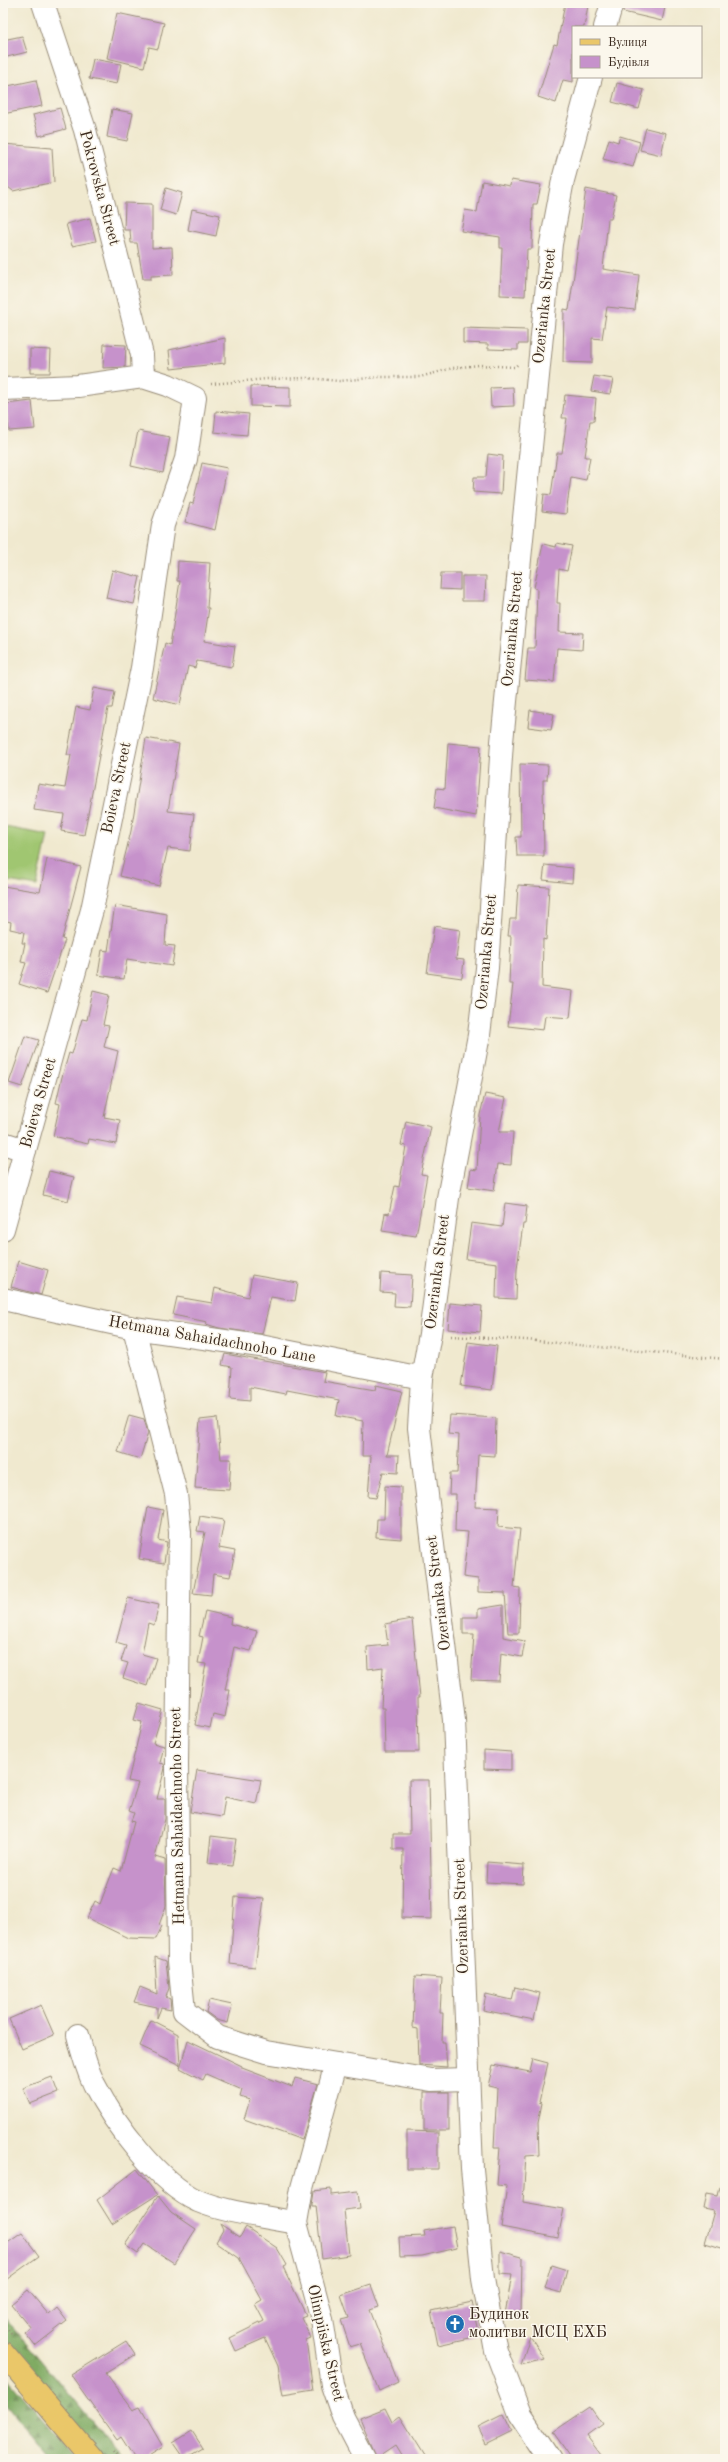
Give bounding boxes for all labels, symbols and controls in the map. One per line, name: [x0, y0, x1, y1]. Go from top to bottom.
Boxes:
legend: [572, 26, 702, 78]
text: Вулиця: [608, 37, 647, 49]
text: Будівля: [608, 56, 650, 69]
street label: Pokrovska Street: [76, 129, 122, 248]
street label: Ozerianka Street: [531, 247, 559, 365]
street label: Ozerianka Street: [500, 570, 526, 688]
street label: Boieva Street: [99, 740, 135, 835]
street label: Ozerianka Street: [474, 893, 500, 1011]
street label: Boieva Street: [18, 1056, 60, 1150]
street label: Ozerianka Street: [423, 1213, 453, 1331]
street label: Hetmana Sahaidachnoho Lane: [107, 1314, 317, 1366]
street label: Ozerianka Street: [424, 1534, 454, 1652]
street label: Hetmana Sahaidachnoho Street: [168, 1706, 188, 1925]
street label: Ozerianka Street: [452, 1857, 472, 1974]
street label: Olimpiiska Street: [304, 2283, 346, 2403]
place label: Будинок молитви МСЦ ЕХБ: [469, 2307, 607, 2341]
church icon: Будинок молитви МСЦ ЕХБ: [444, 2313, 466, 2335]

